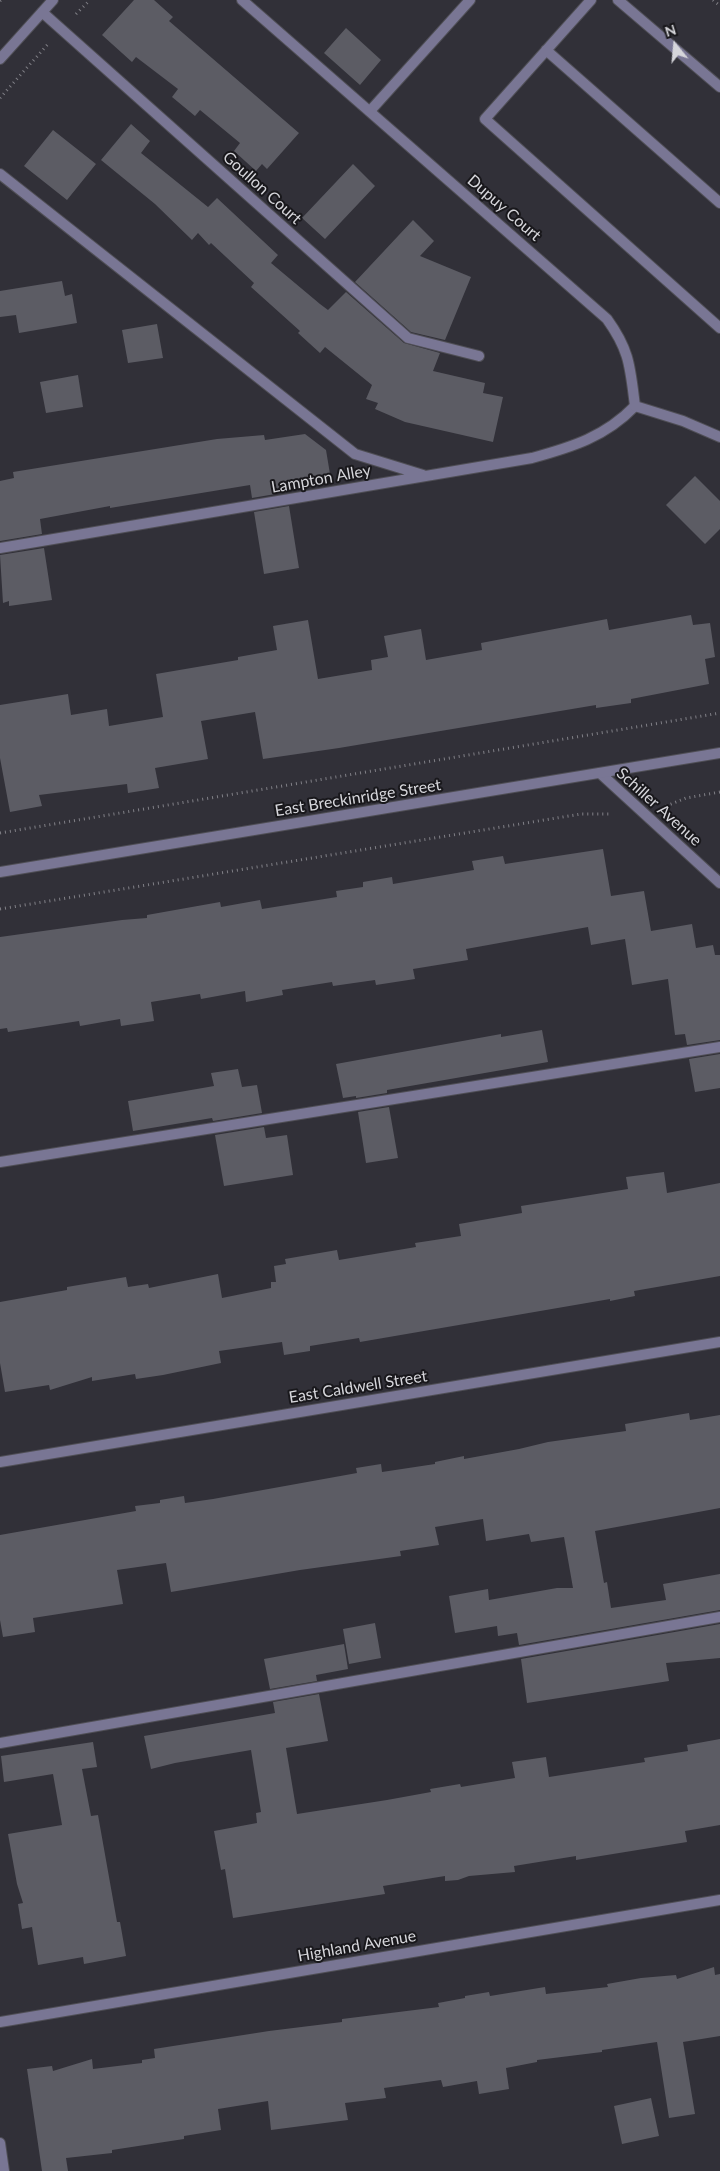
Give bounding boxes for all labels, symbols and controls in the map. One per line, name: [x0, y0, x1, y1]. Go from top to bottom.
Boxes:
north arrow: [650, 20, 700, 70]
text: N: [663, 20, 678, 40]
street label: Goullon Court: [219, 148, 305, 228]
street label: Dupuy Court: [463, 171, 545, 245]
street label: Lampton Alley: [270, 461, 372, 497]
street label: Schiller Avenue: [612, 764, 706, 850]
street label: East Breckinridge Street: [274, 775, 442, 821]
street label: East Caldwell Street: [287, 1367, 429, 1407]
street label: Highland Avenue: [296, 1926, 418, 1966]

